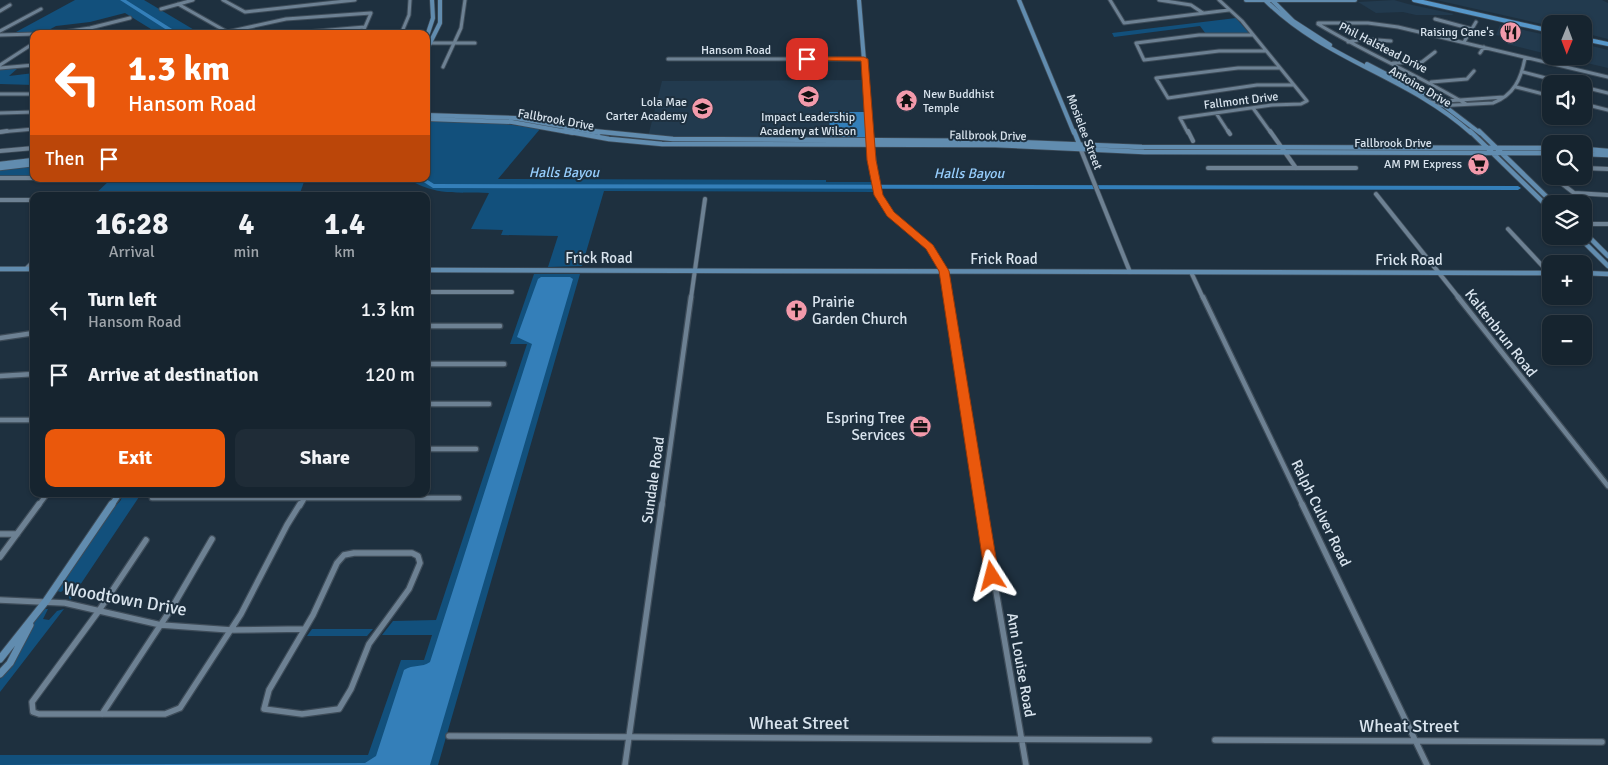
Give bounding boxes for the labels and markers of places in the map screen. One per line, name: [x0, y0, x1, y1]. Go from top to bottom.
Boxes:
restaurant icon: Raising Cane's: [1498, 20, 1522, 44]
place label: Raising Cane's: [1420, 25, 1494, 40]
pin: [786, 38, 828, 80]
school or university icon: Impact Leadership Academy at Wilson: [796, 84, 820, 108]
place label: New Buddhist Temple: [923, 87, 994, 116]
temple icon: New Buddhist Temple: [895, 89, 919, 113]
place label: Lola Mae Carter Academy: [606, 95, 687, 124]
school or university icon: Lola Mae Carter Academy: [691, 97, 715, 121]
place label: Impact Leadership Academy at Wilson: [760, 110, 856, 139]
supermarket icon: AM PM Express: [1466, 152, 1490, 176]
place label: AM PM Express: [1384, 157, 1462, 172]
place label: Prairie Garden Church: [812, 293, 907, 328]
church icon: Prairie Garden Church: [784, 299, 808, 323]
place label: Espring Tree Services: [826, 409, 905, 444]
office icon: Espring Tree Services: [909, 415, 933, 439]

